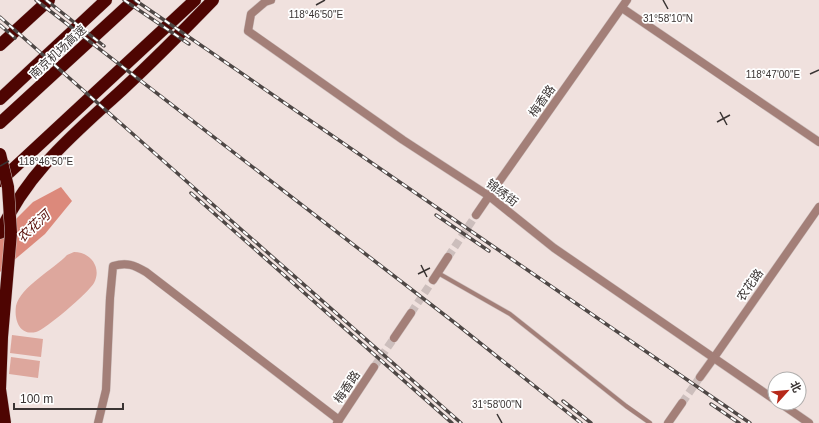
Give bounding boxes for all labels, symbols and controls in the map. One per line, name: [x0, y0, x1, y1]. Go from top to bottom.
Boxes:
text: 118°46'50"E: [289, 9, 343, 20]
text: 31°58'10"N: [643, 13, 693, 24]
street label: 南京机场高速: [27, 22, 89, 82]
text: 118°47'00"E: [746, 69, 800, 80]
street label: 梅香路: [526, 82, 558, 120]
text: 118°46'50"E: [19, 156, 73, 167]
street label: 锦绣街: [483, 177, 521, 209]
water label: 农花河: [14, 206, 55, 245]
street label: 农花路: [734, 266, 766, 304]
street label: 梅香路: [331, 368, 363, 406]
north arrow: [767, 371, 807, 411]
text: 北: [788, 379, 804, 394]
scale bar: [14, 385, 123, 411]
text: 100 m: [20, 392, 53, 406]
text: 31°58'00"N: [472, 399, 522, 410]

